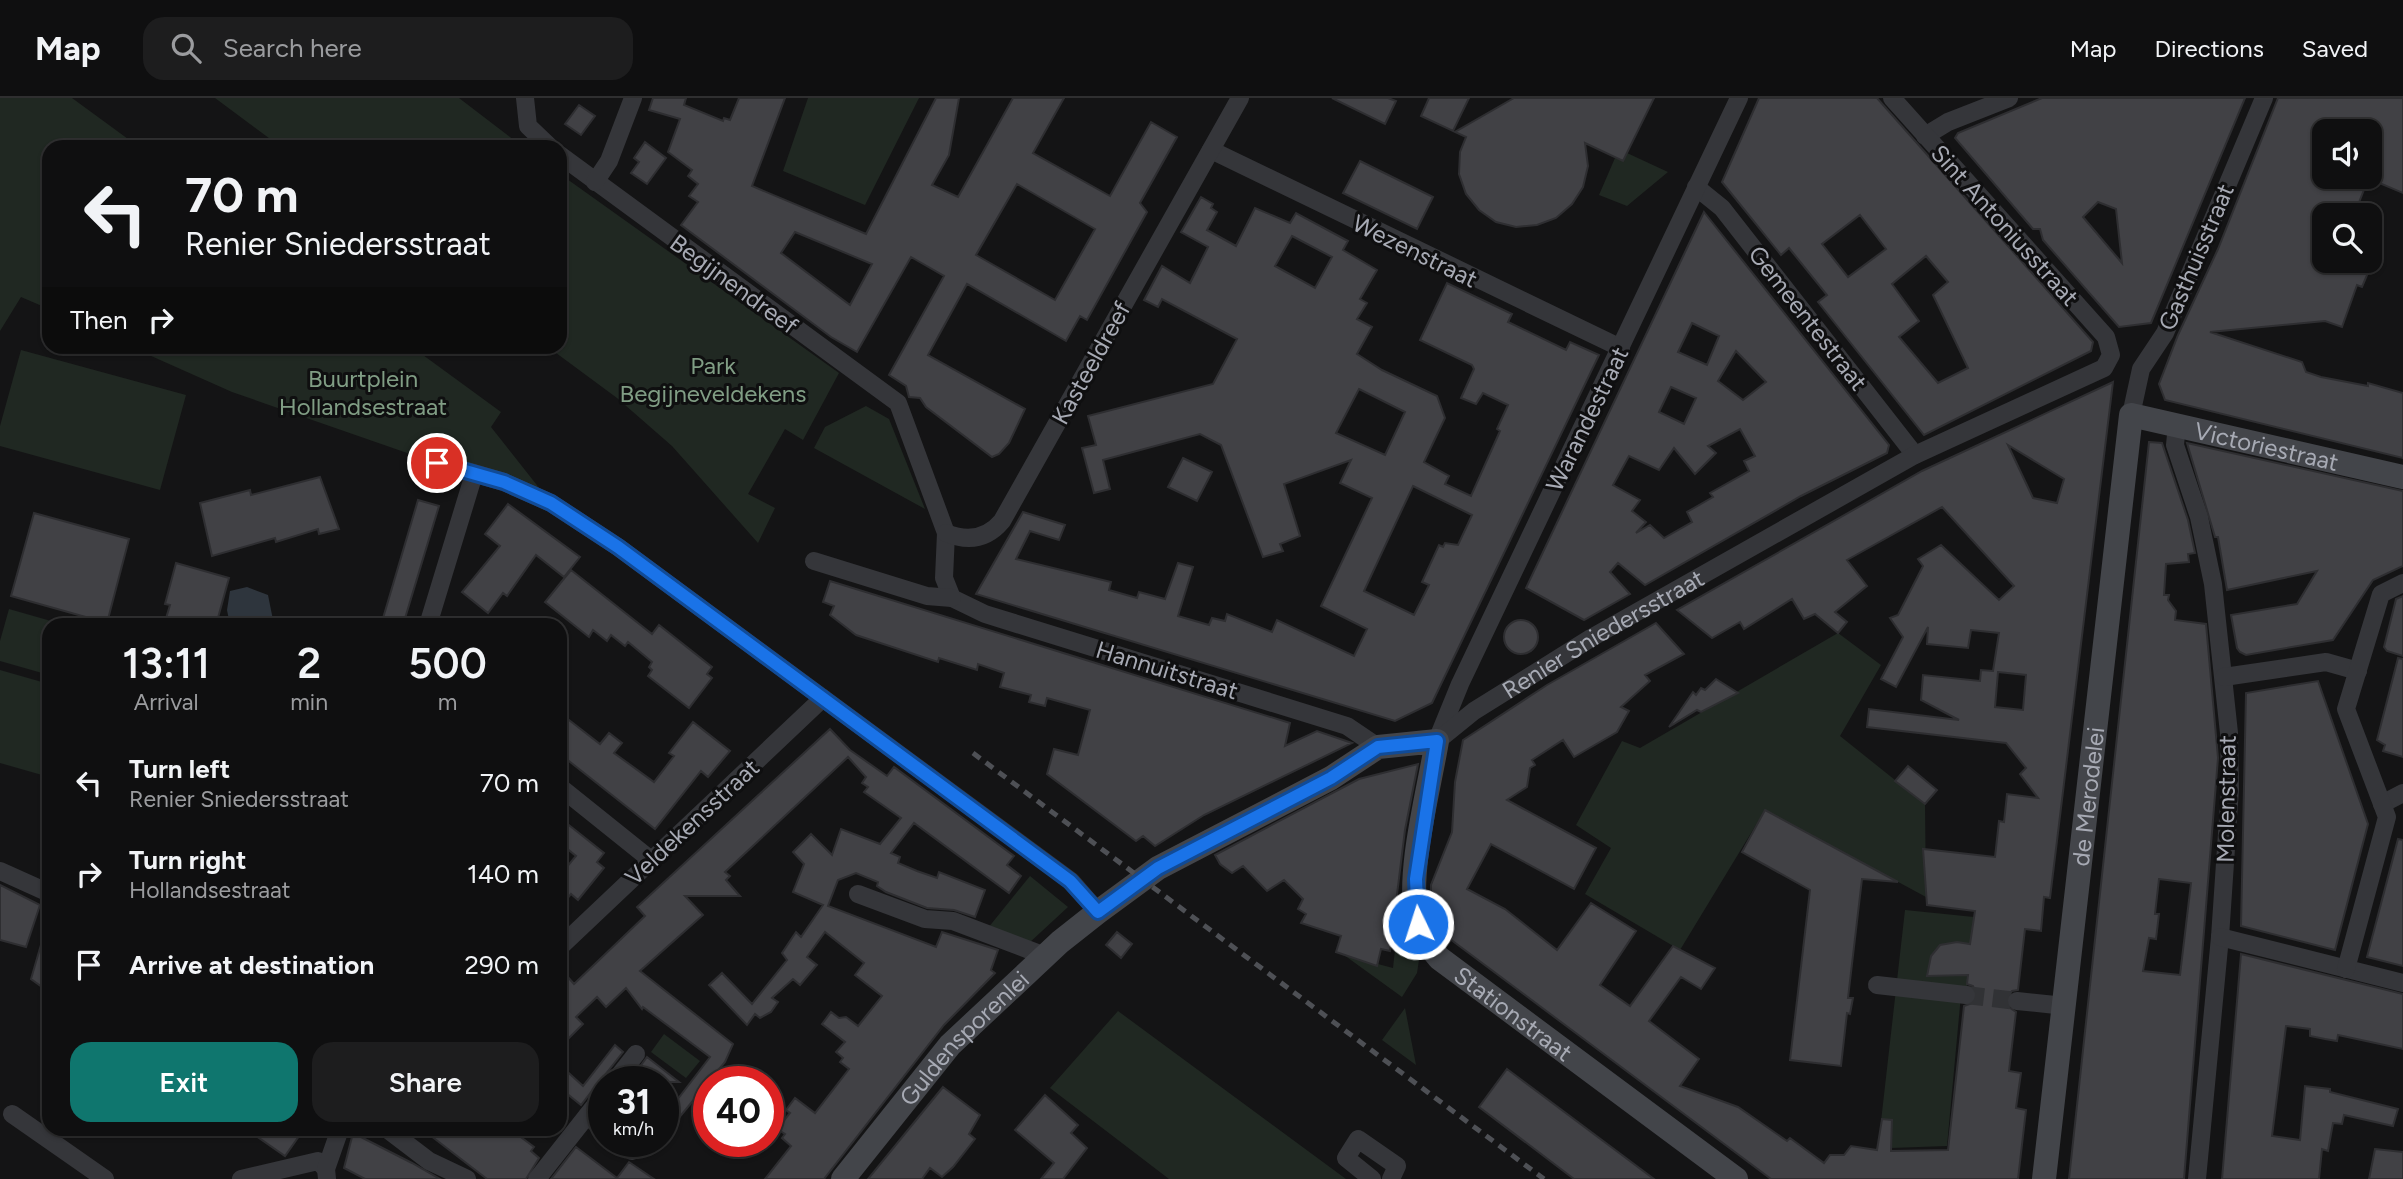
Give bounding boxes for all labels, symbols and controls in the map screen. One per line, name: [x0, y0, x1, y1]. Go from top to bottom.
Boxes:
search box: [143, 17, 633, 80]
text: Map: [35, 29, 101, 68]
icon: search: [167, 29, 205, 67]
text: Search here: [223, 32, 362, 64]
text: Map: [2070, 34, 2116, 63]
text: Directions: [2154, 34, 2264, 63]
text: Saved: [2302, 34, 2368, 63]
map controls: [2312, 119, 2382, 273]
button: sound: [2312, 119, 2382, 189]
street label: Sint Antoniusstraat: [1925, 138, 2085, 312]
text: 70 m: [185, 165, 298, 224]
icon: left: [70, 168, 161, 259]
street label: Gasthuisstraat: [2152, 179, 2240, 335]
button: search: [2312, 203, 2382, 273]
street label: Wezenstraat: [1348, 208, 1482, 294]
text: Renier Sniedersstraat: [185, 225, 491, 263]
street label: Begijnendreef: [664, 228, 804, 340]
street label: Gemeentestraat: [1743, 240, 1873, 396]
street label: Kasteeldreef: [1045, 297, 1137, 429]
icon: right: [142, 301, 180, 339]
text: Then: [70, 304, 128, 336]
street label: Warandestraat: [1540, 342, 1634, 496]
park label: Park Begijneveldekens: [620, 351, 806, 408]
park label: Buurtplein Hollandsestraat: [279, 364, 447, 421]
street label: Victoriestraat: [2192, 415, 2341, 476]
pin: [407, 433, 467, 493]
icon: arrive: [418, 444, 456, 482]
street label: Renier Sniedersstraat: [1496, 563, 1709, 704]
street label: Hannuitstraat: [1092, 635, 1242, 705]
text: 13:11: [122, 638, 210, 689]
text: 2: [297, 638, 321, 689]
text: 500: [408, 638, 487, 689]
text: Arrival: [134, 688, 199, 716]
text: min: [290, 688, 328, 716]
text: m: [438, 688, 457, 716]
street label: de Merodelei: [2065, 725, 2110, 868]
street label: Molenstraat: [2210, 735, 2242, 863]
text: Turn left: [129, 753, 230, 785]
street label: Veldekensstraat: [619, 753, 765, 891]
icon: left: [70, 764, 108, 802]
text: 70 m: [480, 767, 539, 799]
text: Renier Sniedersstraat: [129, 785, 349, 813]
text: Turn right: [129, 844, 246, 876]
icon: right: [70, 855, 108, 893]
text: 140 m: [467, 858, 539, 890]
text: Hollandsestraat: [129, 876, 290, 904]
position arrow: [1381, 887, 1455, 961]
icon: arrive: [70, 946, 108, 984]
text: Arrive at destination: [129, 949, 374, 981]
text: 290 m: [465, 949, 539, 981]
street label: Stationstraat: [1449, 960, 1578, 1067]
street label: Guldensporenlei: [893, 965, 1035, 1111]
button: Exit: [70, 1042, 298, 1122]
button: Share: [312, 1042, 539, 1122]
speed limit sign: 40: [693, 1066, 784, 1157]
text: 31: [616, 1081, 651, 1123]
text: km/h: [613, 1118, 654, 1140]

